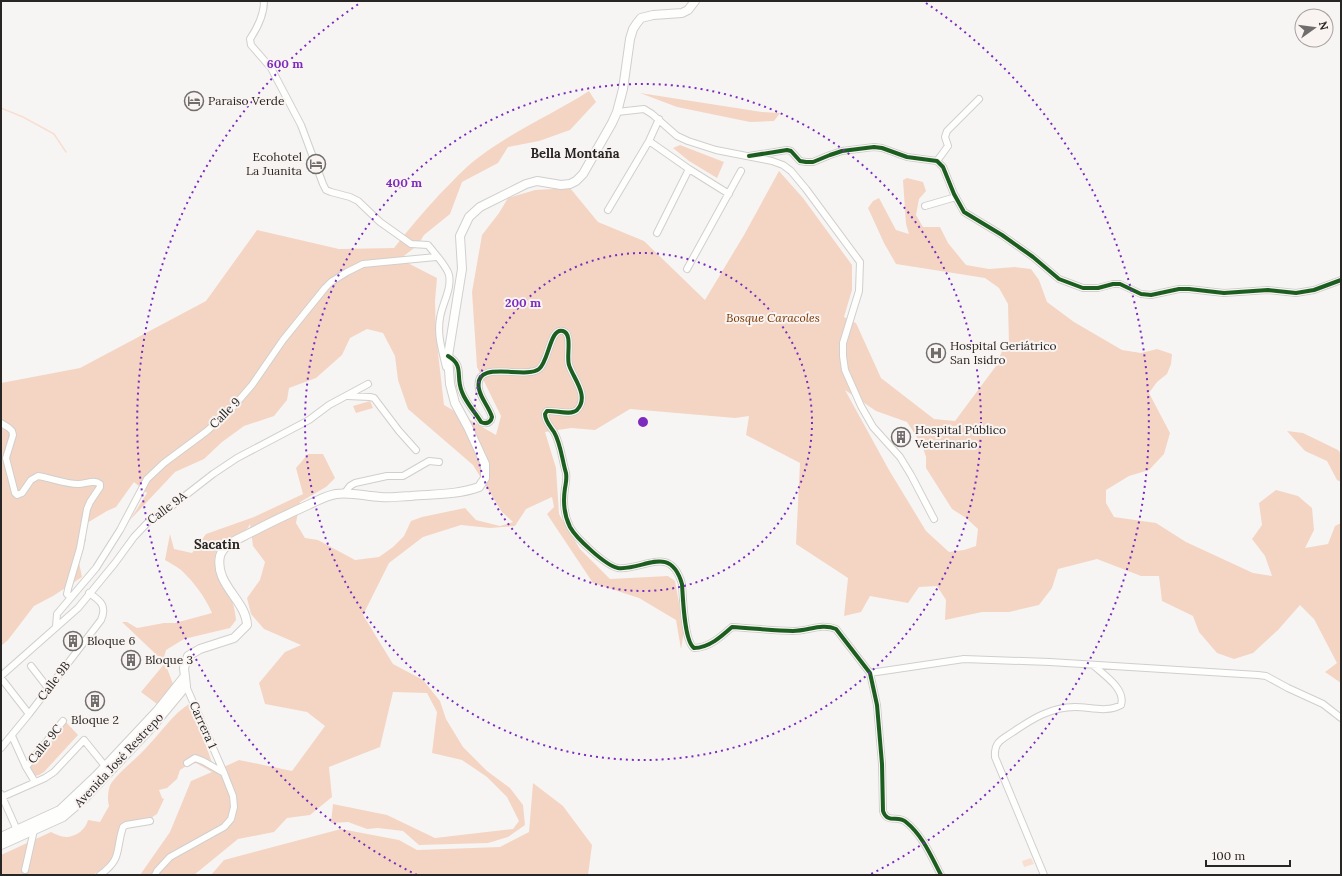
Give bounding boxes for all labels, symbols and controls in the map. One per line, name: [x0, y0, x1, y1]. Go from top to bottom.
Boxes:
north arrow: [1294, 8, 1334, 48]
text: N: [1316, 20, 1332, 32]
text: 600 m: [267, 56, 303, 71]
hotel icon: Paraiso Verde: [183, 90, 205, 112]
place label: Paraiso Verde: [208, 93, 285, 108]
district label: Bella Montaña: [530, 145, 620, 162]
place label: Ecohotel La Juanita: [246, 149, 302, 178]
hotel icon: Ecohotel La Juanita: [305, 153, 327, 175]
text: 400 m: [386, 175, 422, 190]
text: 200 m: [505, 295, 541, 310]
park label: Bosque Caracoles: [726, 310, 820, 325]
place label: Hospital Geriátrico San Isidro: [950, 338, 1057, 367]
hospital icon: Hospital Geriátrico San Isidro: [925, 342, 947, 364]
street label: Calle 9: [206, 394, 243, 431]
centre of rings: [636, 415, 650, 429]
place label: Hospital Público Veterinario: [914, 422, 1006, 451]
building icon: Hospital Público Veterinario: [890, 426, 912, 448]
street label: Calle 9A: [144, 488, 190, 527]
district label: Sacatin: [194, 536, 241, 553]
building icon: Bloque 6: [62, 630, 84, 652]
place label: Bloque 6: [87, 633, 135, 648]
building icon: Bloque 3: [120, 649, 142, 671]
place label: Bloque 3: [145, 652, 193, 667]
street label: Calle 9B: [34, 658, 73, 703]
building icon: Bloque 2: [84, 690, 106, 712]
street label: Carrera 1: [186, 699, 221, 751]
street label: Avenida José Restrepo: [70, 709, 166, 811]
place label: Bloque 2: [71, 712, 119, 727]
street label: Calle 9C: [24, 721, 65, 766]
scale bar: [1206, 842, 1290, 868]
text: 100 m: [1212, 848, 1245, 863]

